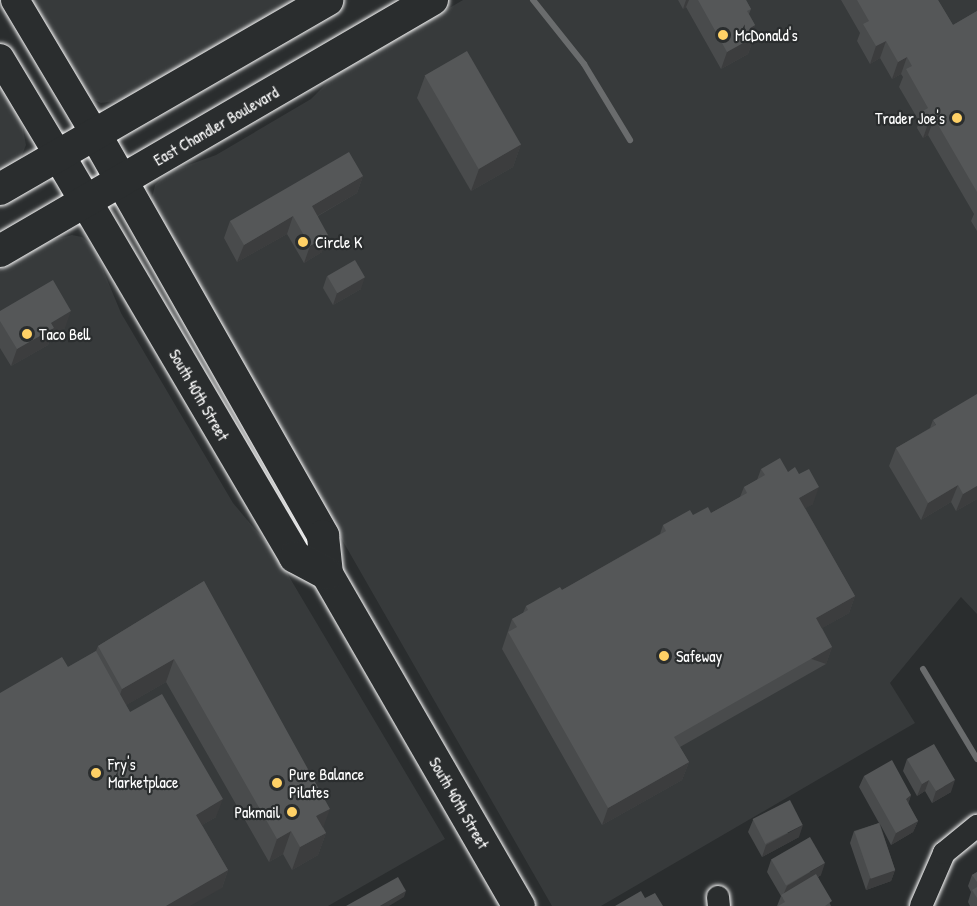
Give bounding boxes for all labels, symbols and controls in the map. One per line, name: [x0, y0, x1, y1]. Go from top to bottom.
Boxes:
place label: McDonald's: [735, 25, 798, 45]
marker: McDonald's: [716, 28, 730, 42]
street label: East Chandler Boulevard: [150, 82, 282, 170]
place label: Trader Joe's: [875, 108, 945, 128]
marker: Trader Joe's: [950, 111, 964, 125]
place label: Circle K: [315, 232, 362, 252]
marker: Circle K: [296, 235, 310, 249]
place label: Taco Bell: [39, 324, 90, 344]
marker: Taco Bell: [20, 327, 34, 341]
street label: South 40th Street: [165, 346, 233, 444]
place label: Safeway: [676, 646, 722, 666]
marker: Safeway: [657, 649, 671, 663]
place label: Fry's Marketplace: [108, 754, 178, 792]
street label: South 40th Street: [425, 754, 493, 852]
place label: Pure Balance Pilates: [289, 764, 364, 802]
marker: Fry's Marketplace: [89, 766, 103, 780]
marker: Pure Balance Pilates: [270, 776, 284, 790]
place label: Pakmail: [234, 802, 280, 822]
marker: Pakmail: [285, 805, 299, 819]

